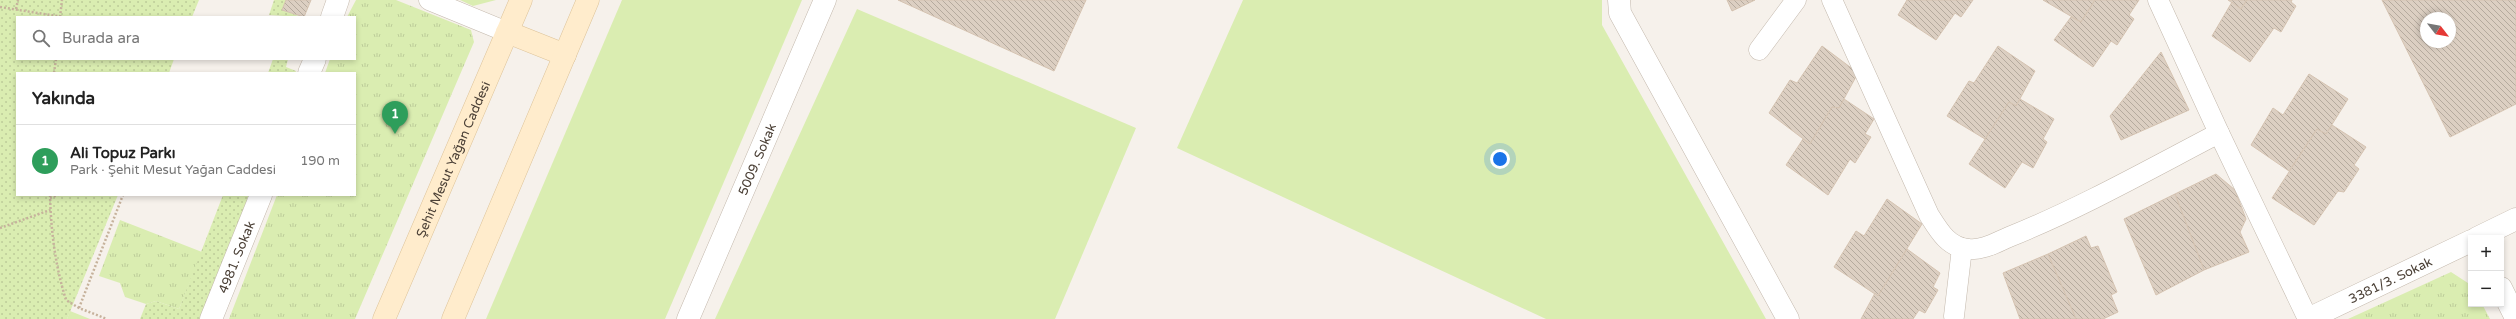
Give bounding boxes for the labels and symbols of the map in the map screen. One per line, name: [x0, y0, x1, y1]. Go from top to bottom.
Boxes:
north arrow: [2420, 12, 2456, 48]
street label: Şehit Mesut Yağan Caddesi: [413, 79, 494, 240]
pin: 1: [382, 101, 408, 134]
street label: 5009. Sokak: [735, 121, 780, 198]
your location: [1490, 149, 1510, 169]
street label: 4981. Sokak: [215, 219, 259, 296]
street label: 3381/3. Sokak: [2346, 254, 2435, 307]

